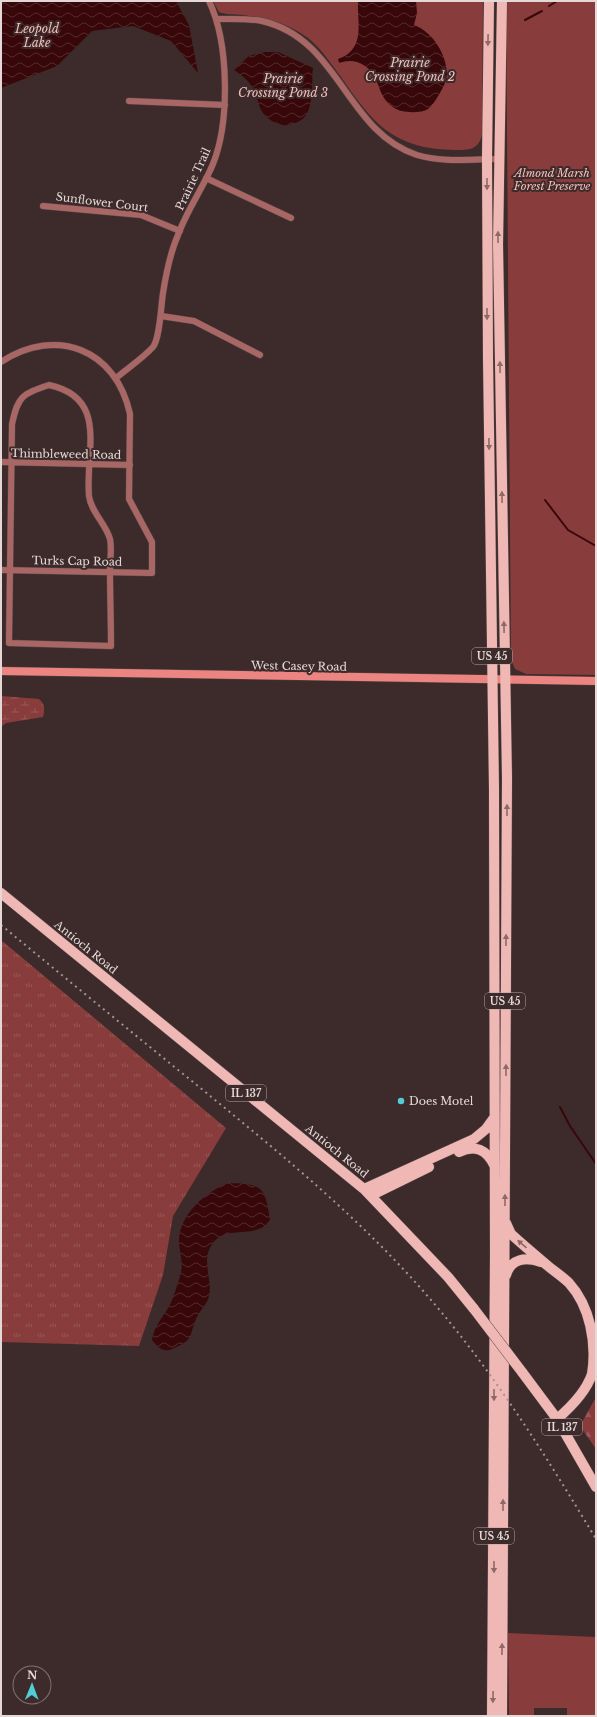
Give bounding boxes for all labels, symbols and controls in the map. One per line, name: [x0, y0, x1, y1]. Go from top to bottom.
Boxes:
water label: Leopold Lake: [14, 21, 60, 50]
one-way arrow: [485, 34, 491, 47]
water label: Prairie Crossing Pond 2: [365, 55, 456, 84]
water label: Prairie Crossing Pond 3: [238, 71, 328, 100]
street label: Prairie Trail: [172, 145, 214, 213]
park label: Almond Marsh Forest Preserve: [512, 166, 590, 193]
one-way arrow: [484, 178, 490, 191]
street label: Sunflower Court: [55, 189, 150, 215]
one-way arrow: [495, 230, 501, 243]
one-way arrow: [484, 308, 490, 321]
one-way arrow: [497, 360, 503, 373]
one-way arrow: [486, 438, 492, 451]
street label: Thimbleweed Road: [11, 446, 122, 462]
one-way arrow: [499, 490, 505, 503]
street label: Turks Cap Road: [32, 553, 123, 569]
one-way arrow: [501, 620, 507, 633]
road number: US 45: [472, 648, 512, 664]
street label: West Casey Road: [250, 658, 348, 674]
one-way arrow: [504, 803, 510, 816]
street label: Antioch Road: [51, 917, 121, 977]
one-way arrow: [503, 933, 509, 946]
road number: US 45: [485, 993, 525, 1009]
one-way arrow: [503, 1063, 509, 1076]
road number: IL 137: [226, 1085, 266, 1101]
place label: Does Motel: [409, 1094, 474, 1108]
marker: Does Motel: [396, 1096, 406, 1106]
street label: Antioch Road: [302, 1121, 372, 1181]
one-way arrow: [502, 1193, 508, 1206]
one-way arrow: [516, 1239, 527, 1248]
one-way arrow: [491, 1389, 497, 1402]
road number: IL 137: [542, 1419, 582, 1435]
one-way arrow: [500, 1498, 506, 1511]
road number: US 45: [474, 1528, 514, 1544]
one-way arrow: [491, 1561, 497, 1574]
one-way arrow: [499, 1643, 506, 1655]
north arrow: [12, 1665, 52, 1705]
text: N: [27, 1668, 38, 1682]
one-way arrow: [490, 1691, 496, 1704]

